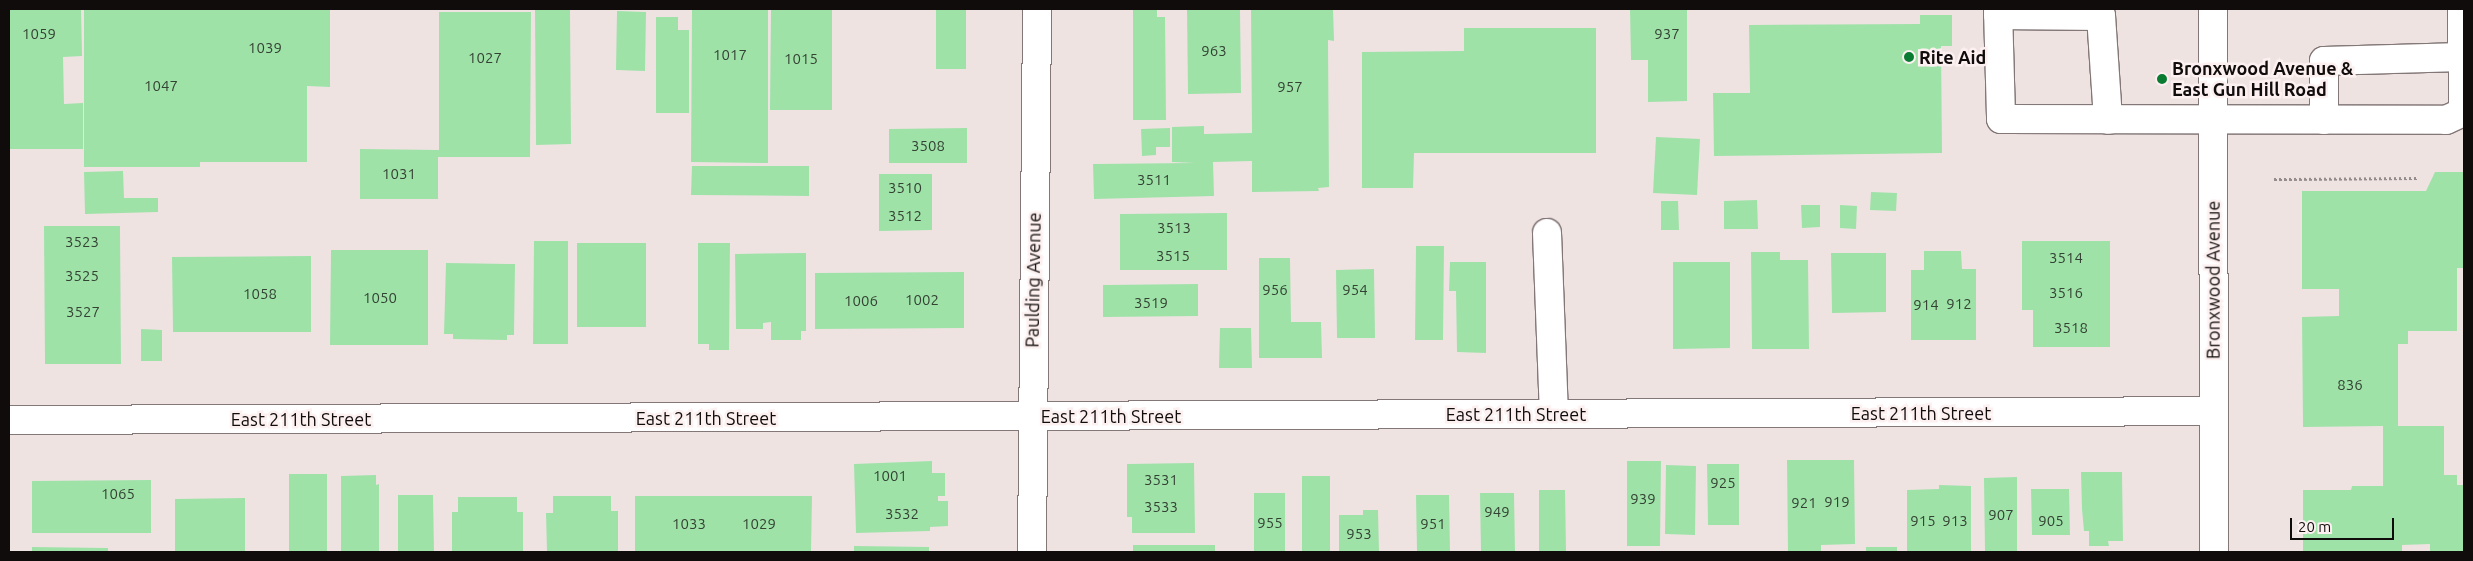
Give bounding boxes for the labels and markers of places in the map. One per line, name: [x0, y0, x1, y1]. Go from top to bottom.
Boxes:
place label: Rite Aid: [1919, 46, 1986, 68]
marker: Rite Aid: [1903, 51, 1915, 63]
place label: Bronxwood Avenue & East Gun Hill Road: [2172, 58, 2353, 100]
marker: Bronxwood Avenue & East Gun Hill Road: [2156, 73, 2168, 85]

